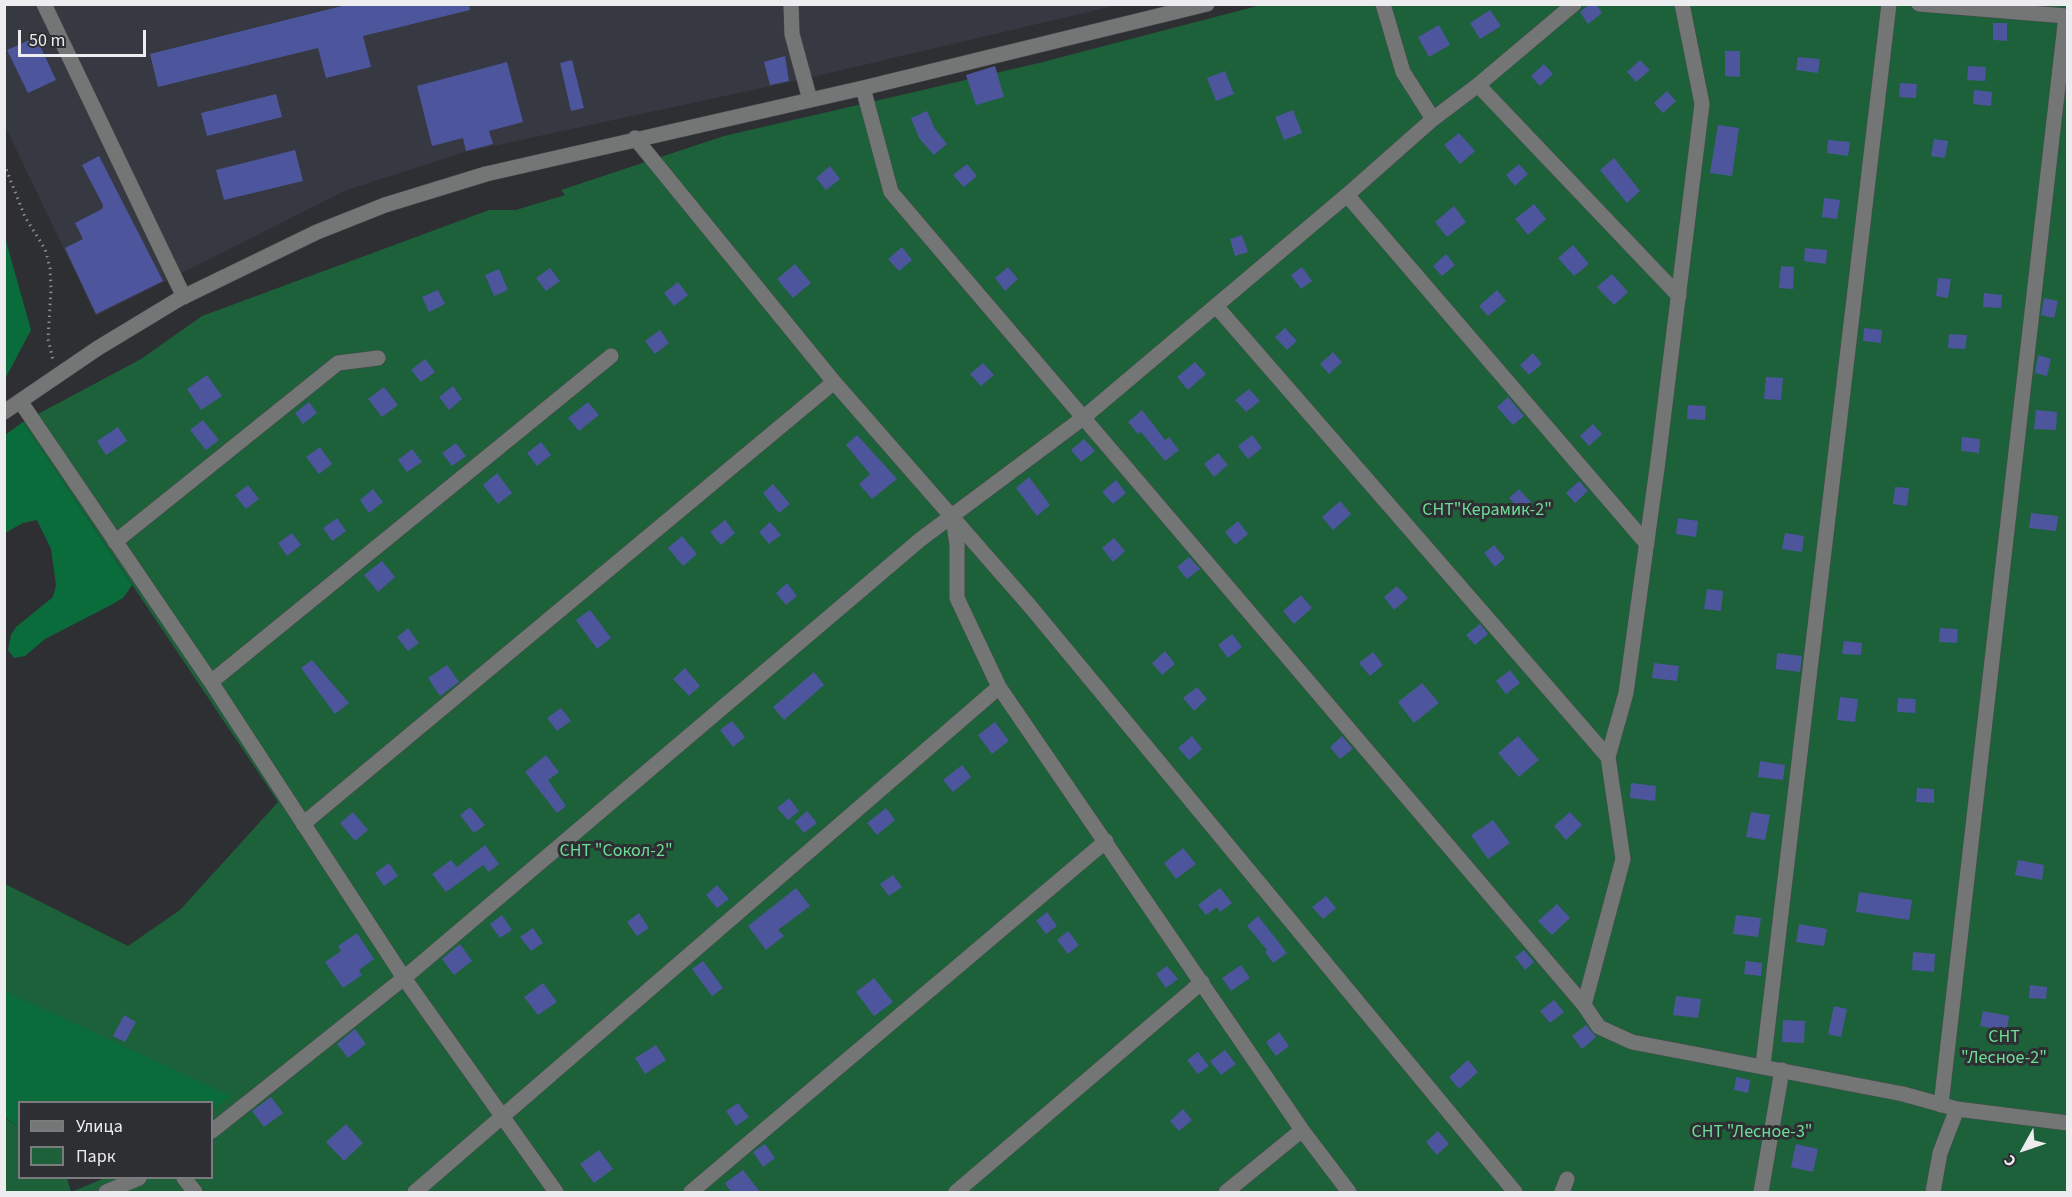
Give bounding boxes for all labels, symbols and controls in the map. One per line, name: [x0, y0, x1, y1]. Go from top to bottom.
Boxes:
scale bar: [21, 18, 148, 56]
text: 50 m: [29, 28, 65, 53]
park label: СНТ"Керамик-2": [1422, 500, 1552, 522]
park label: СНТ "Сокол-2": [559, 841, 673, 863]
park label: СНТ "Лесное-2": [1961, 1027, 2047, 1070]
legend: [18, 1101, 213, 1179]
text: Улица: [76, 1114, 123, 1139]
north arrow: [1994, 1119, 2054, 1179]
park label: СНТ "Лесное-3": [1691, 1122, 1813, 1144]
text: Парк: [76, 1144, 116, 1169]
text: С: [1999, 1150, 2022, 1171]

